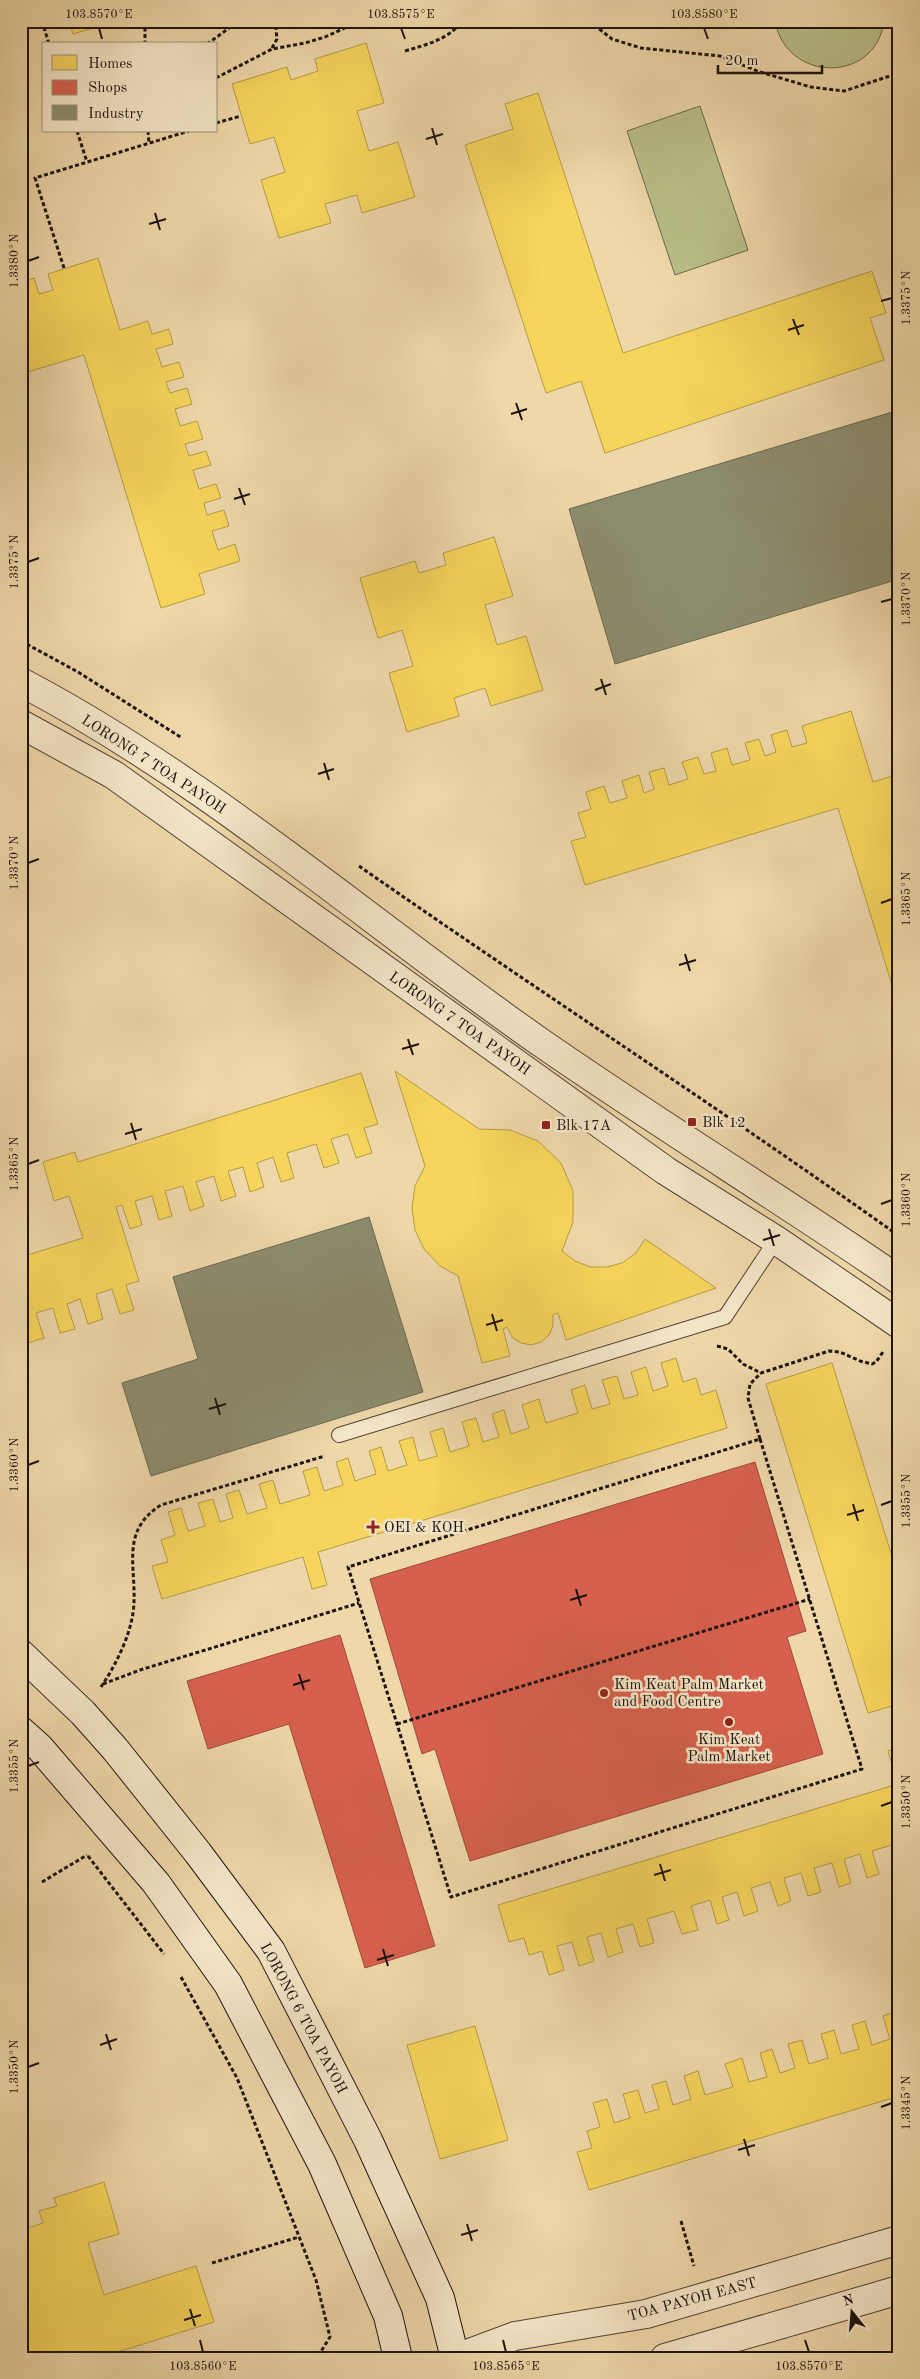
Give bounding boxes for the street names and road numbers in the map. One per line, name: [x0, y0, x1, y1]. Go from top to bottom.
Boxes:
street label: LORONG 7 TOA PAYOH: [78, 713, 228, 818]
street label: LORONG 7 TOA PAYOH: [386, 970, 533, 1079]
street label: LORONG 6 TOA PAYOH: [256, 1941, 349, 2097]
street label: TOA PAYOH EAST: [626, 2276, 759, 2325]

